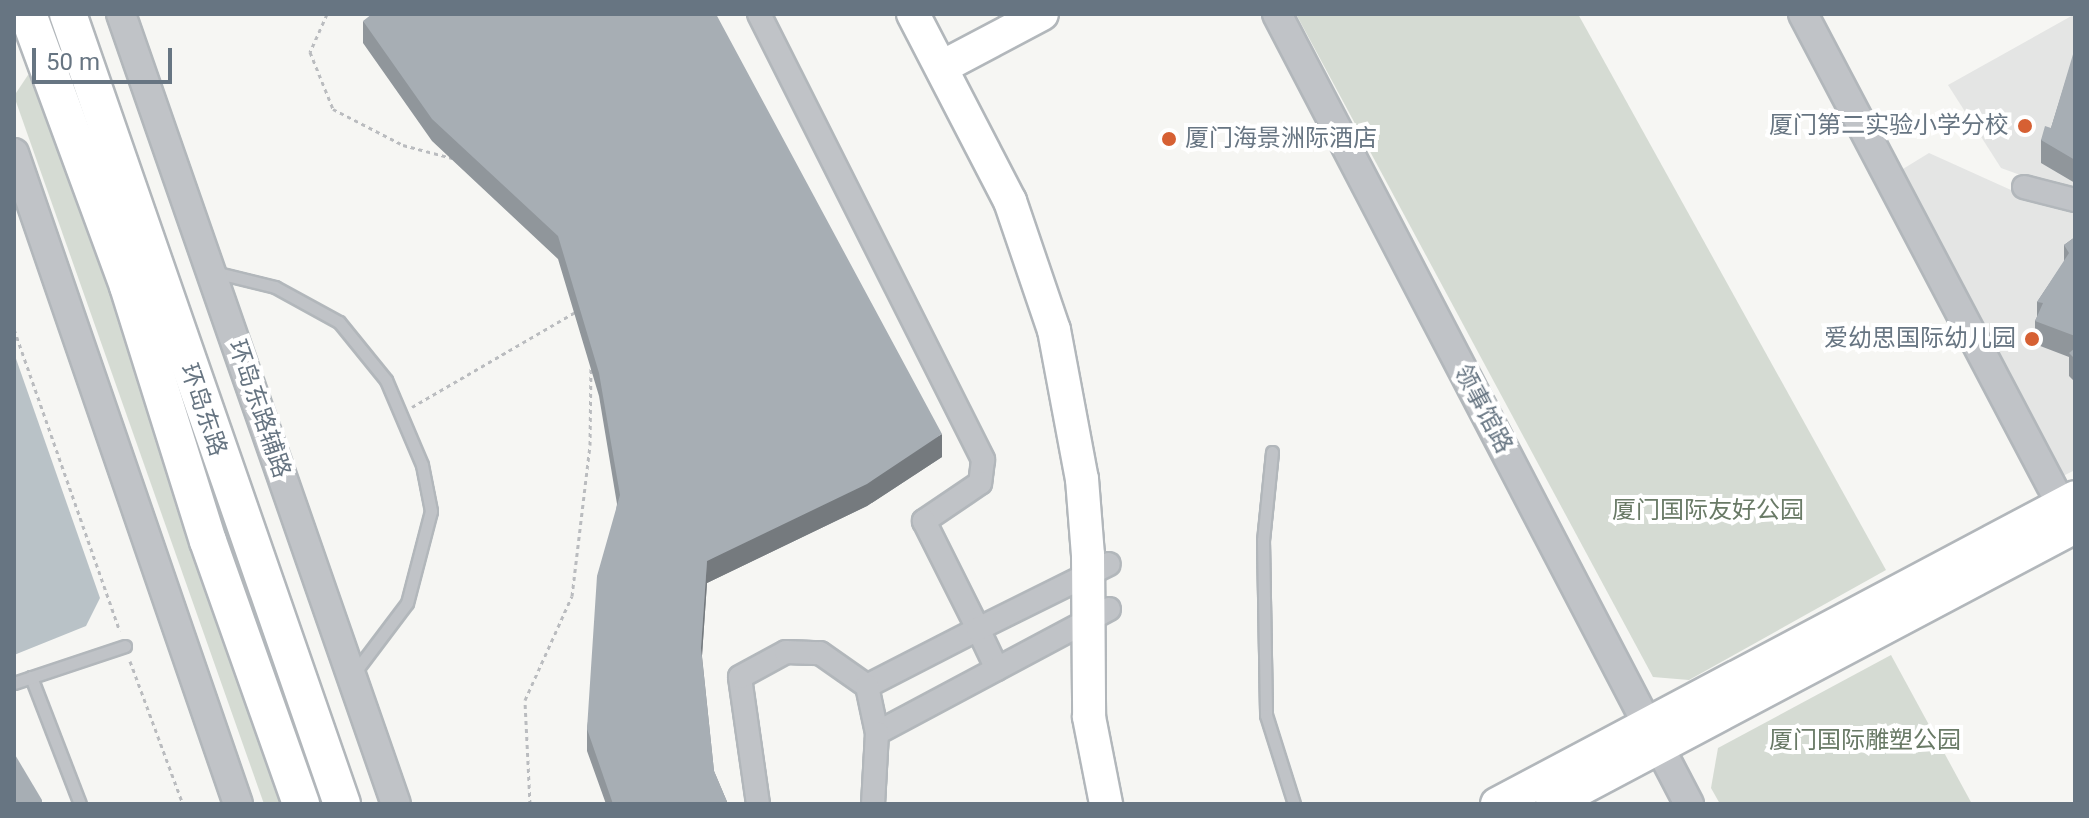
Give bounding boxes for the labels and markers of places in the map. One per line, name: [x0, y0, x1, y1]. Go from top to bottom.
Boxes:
place label: 厦门第二实验小学分校: [1769, 112, 2009, 140]
marker: 厦门第二实验小学分校: [2016, 117, 2034, 135]
place label: 厦门海景洲际酒店: [1185, 125, 1377, 153]
marker: 厦门海景洲际酒店: [1160, 130, 1178, 148]
place label: 爱幼思国际幼儿园: [1824, 325, 2016, 353]
marker: 爱幼思国际幼儿园: [2023, 330, 2041, 348]

